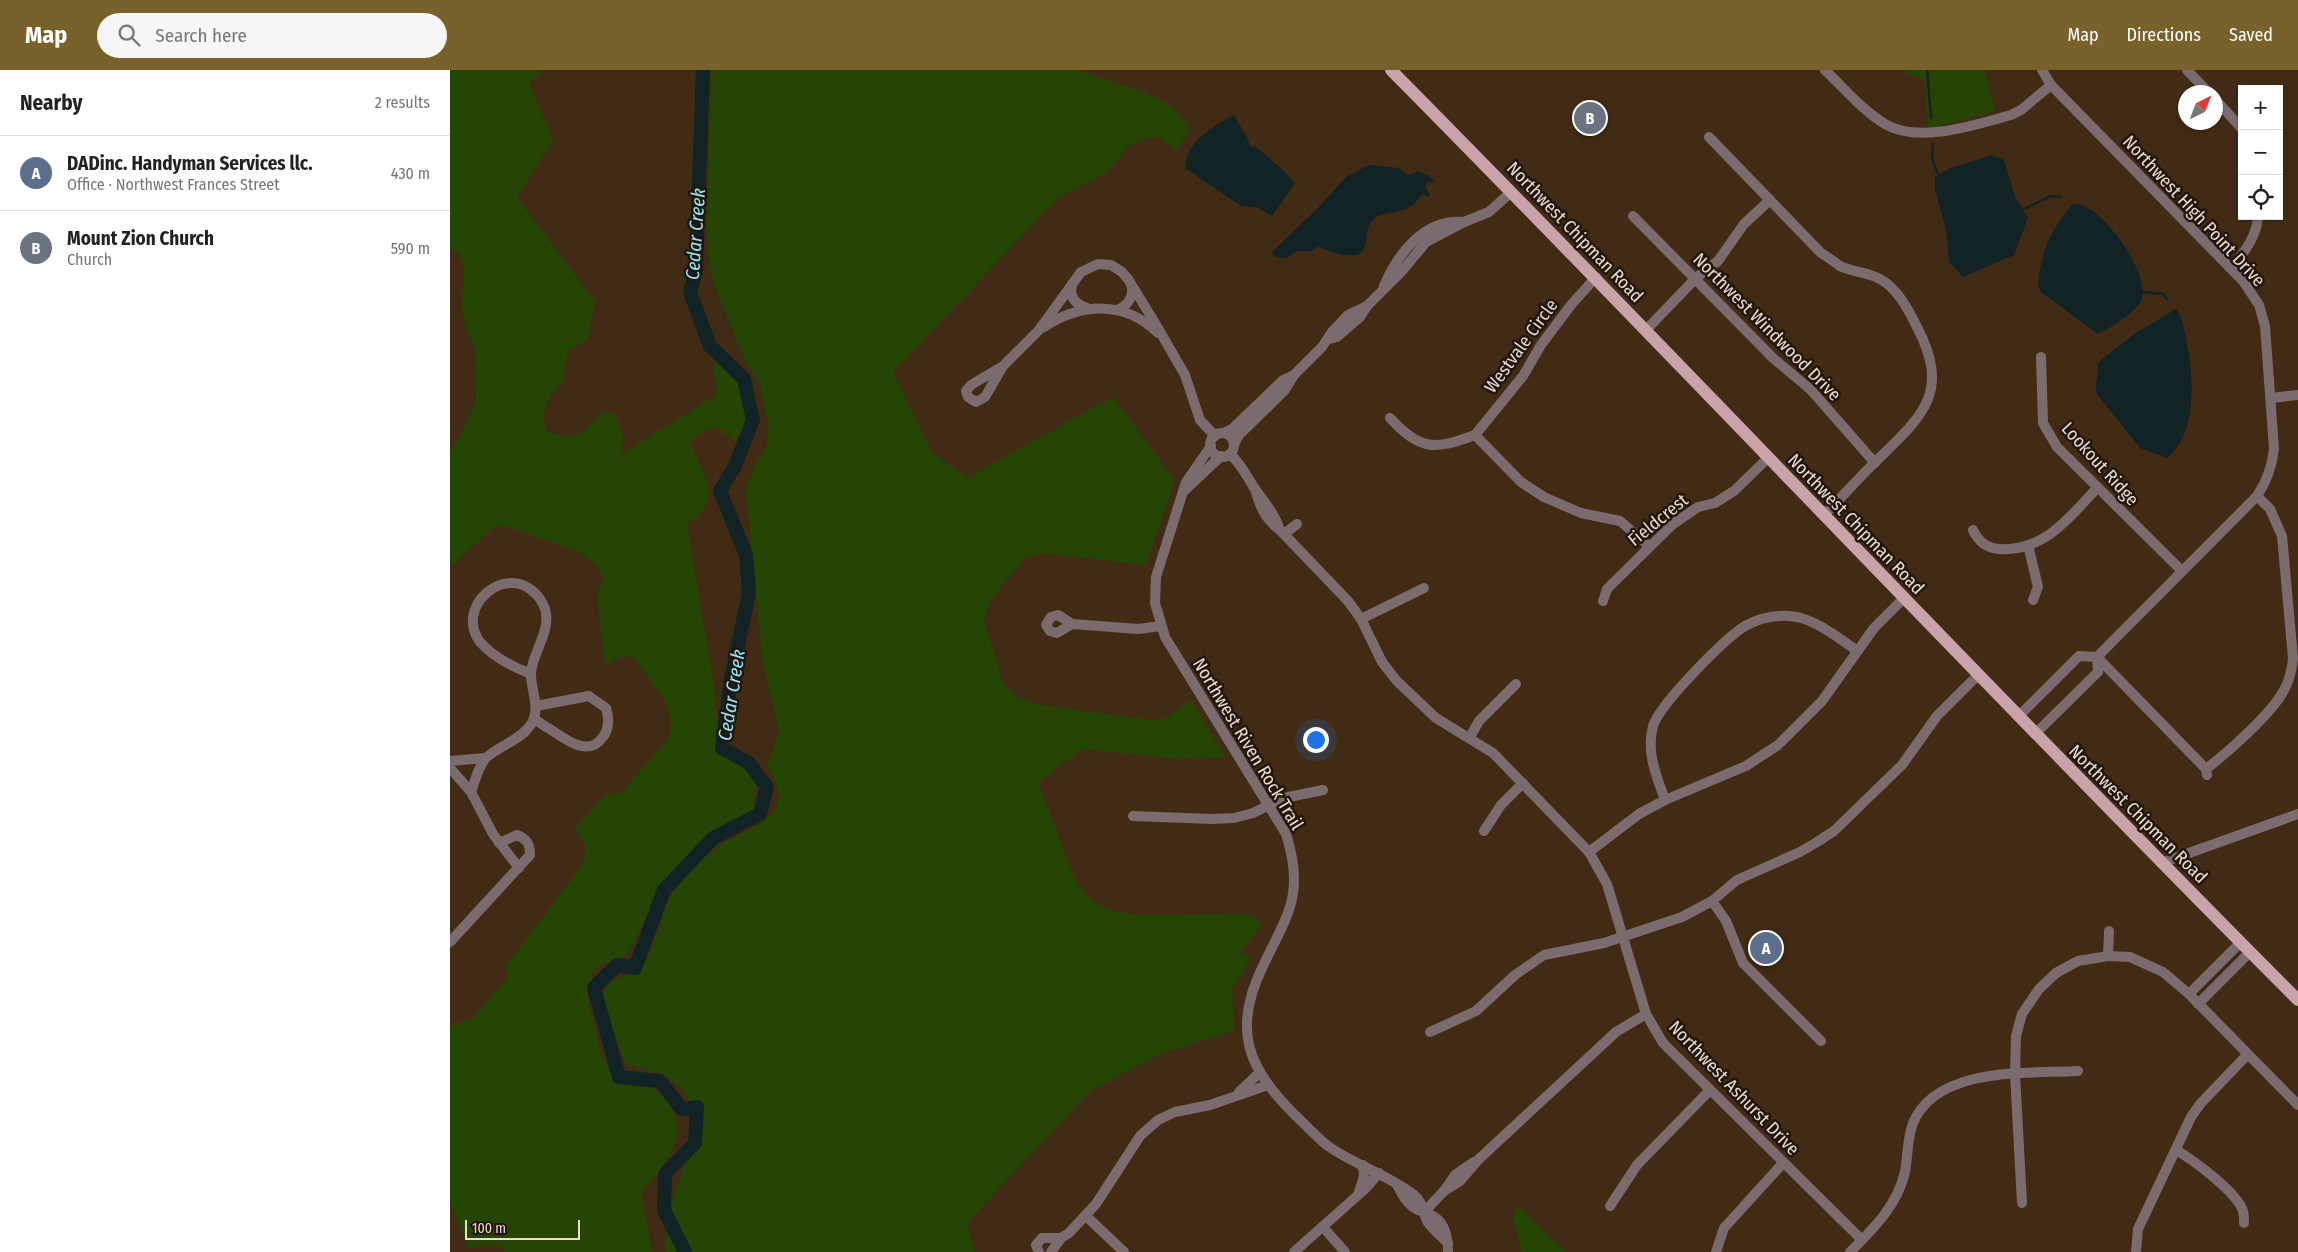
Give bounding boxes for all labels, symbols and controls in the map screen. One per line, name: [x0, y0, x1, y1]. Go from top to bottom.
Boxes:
search box: [97, 13, 447, 58]
text: Map: [25, 21, 67, 49]
icon: search: [115, 21, 143, 49]
text: Search here: [155, 24, 247, 47]
text: Map: [2067, 24, 2099, 46]
text: Directions: [2127, 24, 2201, 46]
text: Saved: [2229, 24, 2273, 46]
north arrow: [2178, 85, 2223, 130]
map controls: [2238, 85, 2283, 220]
button: +: [2238, 85, 2283, 130]
text: Nearby: [20, 90, 82, 116]
text: 2 results: [375, 93, 430, 112]
pin: B: [1574, 99, 1606, 137]
button: −: [2238, 130, 2283, 175]
street label: Northwest High Point Drive: [2118, 131, 2270, 291]
text: DADinc. Handyman Services llc.: [67, 152, 313, 175]
street label: Northwest Chipman Road: [1502, 157, 1648, 307]
text: A: [32, 164, 40, 183]
text: 430 m: [391, 164, 430, 183]
text: Office · Northwest Frances Street: [67, 175, 279, 194]
button: locate: [2238, 175, 2283, 220]
water label: Cedar Creek: [681, 187, 710, 281]
text: Mount Zion Church: [67, 227, 214, 250]
text: B: [32, 239, 40, 258]
text: 590 m: [391, 239, 430, 258]
street label: Northwest Windwood Drive: [1688, 248, 1846, 406]
text: Church: [67, 250, 112, 269]
street label: Westvale Circle: [1480, 295, 1562, 397]
street label: Lookout Ridge: [2057, 418, 2143, 510]
street label: Northwest Chipman Road: [1783, 449, 1929, 599]
street label: Fieldcrest: [1623, 489, 1693, 551]
water label: Cedar Creek: [713, 648, 750, 742]
street label: Northwest Riven Rock Trail: [1188, 654, 1308, 834]
your location: [1303, 727, 1329, 753]
street label: Northwest Chipman Road: [2064, 740, 2212, 888]
pin: A: [1750, 929, 1782, 967]
street label: Northwest Ashurst Drive: [1664, 1016, 1804, 1160]
scale bar: [465, 1217, 580, 1240]
text: 100 m: [472, 1220, 506, 1237]

